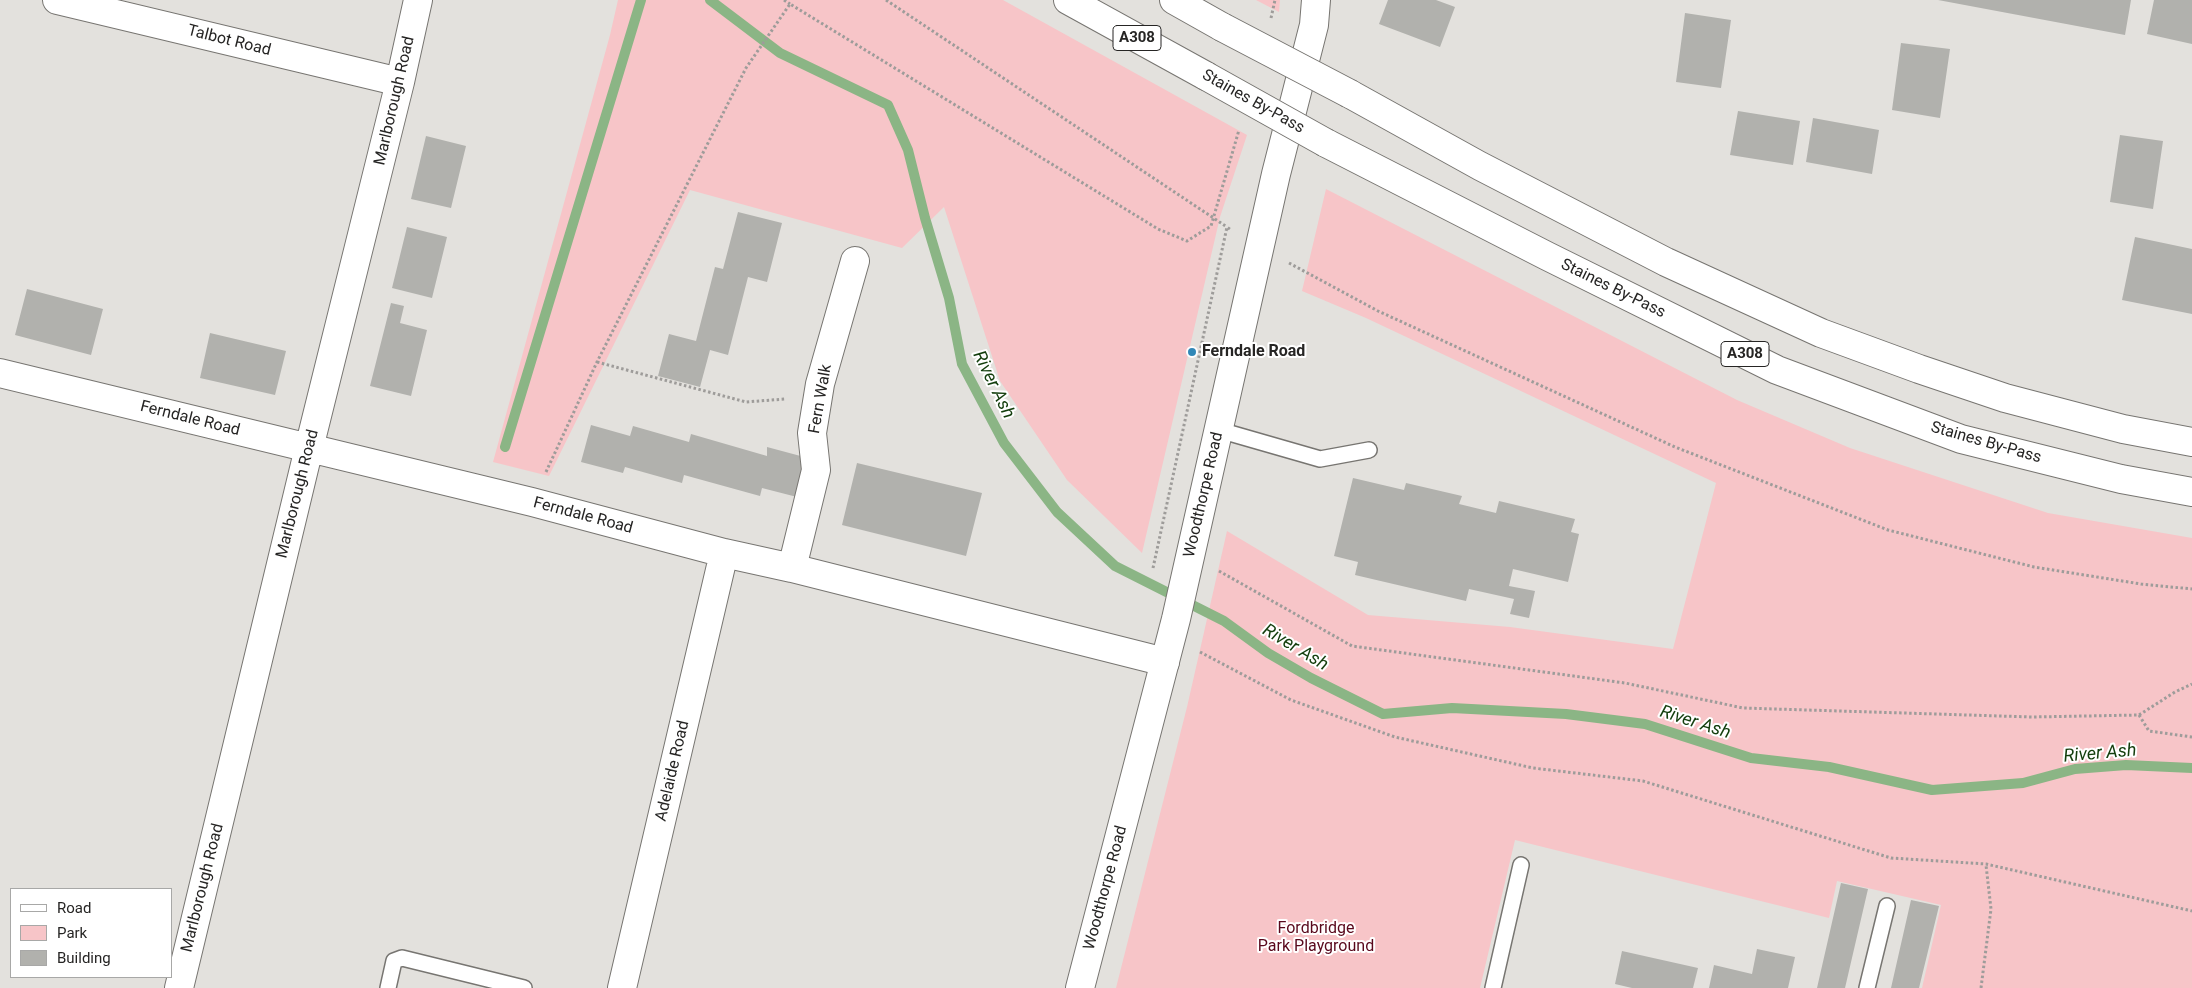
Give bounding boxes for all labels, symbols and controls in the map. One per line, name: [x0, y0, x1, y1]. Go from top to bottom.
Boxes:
street label: Talbot Road: [185, 21, 273, 61]
road number: A308: [1113, 26, 1161, 50]
street label: Marlborough Road: [371, 35, 419, 167]
street label: Staines By-Pass: [1198, 66, 1308, 138]
street label: Staines By-Pass: [1558, 255, 1668, 323]
place label: Ferndale Road: [1202, 342, 1305, 362]
road number: A308: [1721, 342, 1769, 366]
marker: Ferndale Road: [1186, 346, 1198, 358]
water label: River Ash: [967, 347, 1019, 423]
street label: Fern Walk: [805, 363, 837, 435]
street label: Ferndale Road: [138, 397, 242, 441]
street label: Staines By-Pass: [1929, 418, 2043, 468]
street label: Marlborough Road: [273, 428, 323, 560]
street label: Woodthorpe Road: [1180, 430, 1228, 560]
street label: Ferndale Road: [531, 494, 635, 538]
water label: River Ash: [1258, 620, 1332, 676]
water label: River Ash: [1657, 701, 1733, 745]
street label: Adelaide Road: [652, 719, 694, 823]
water label: River Ash: [2063, 740, 2137, 768]
street label: Marlborough Road: [178, 822, 228, 954]
street label: Woodthorpe Road: [1080, 824, 1132, 952]
legend: [10, 888, 172, 978]
text: Road: [57, 899, 91, 917]
park label: Fordbridge Park Playground: [1258, 919, 1374, 957]
text: Park: [57, 924, 87, 942]
text: Building: [57, 949, 111, 967]

